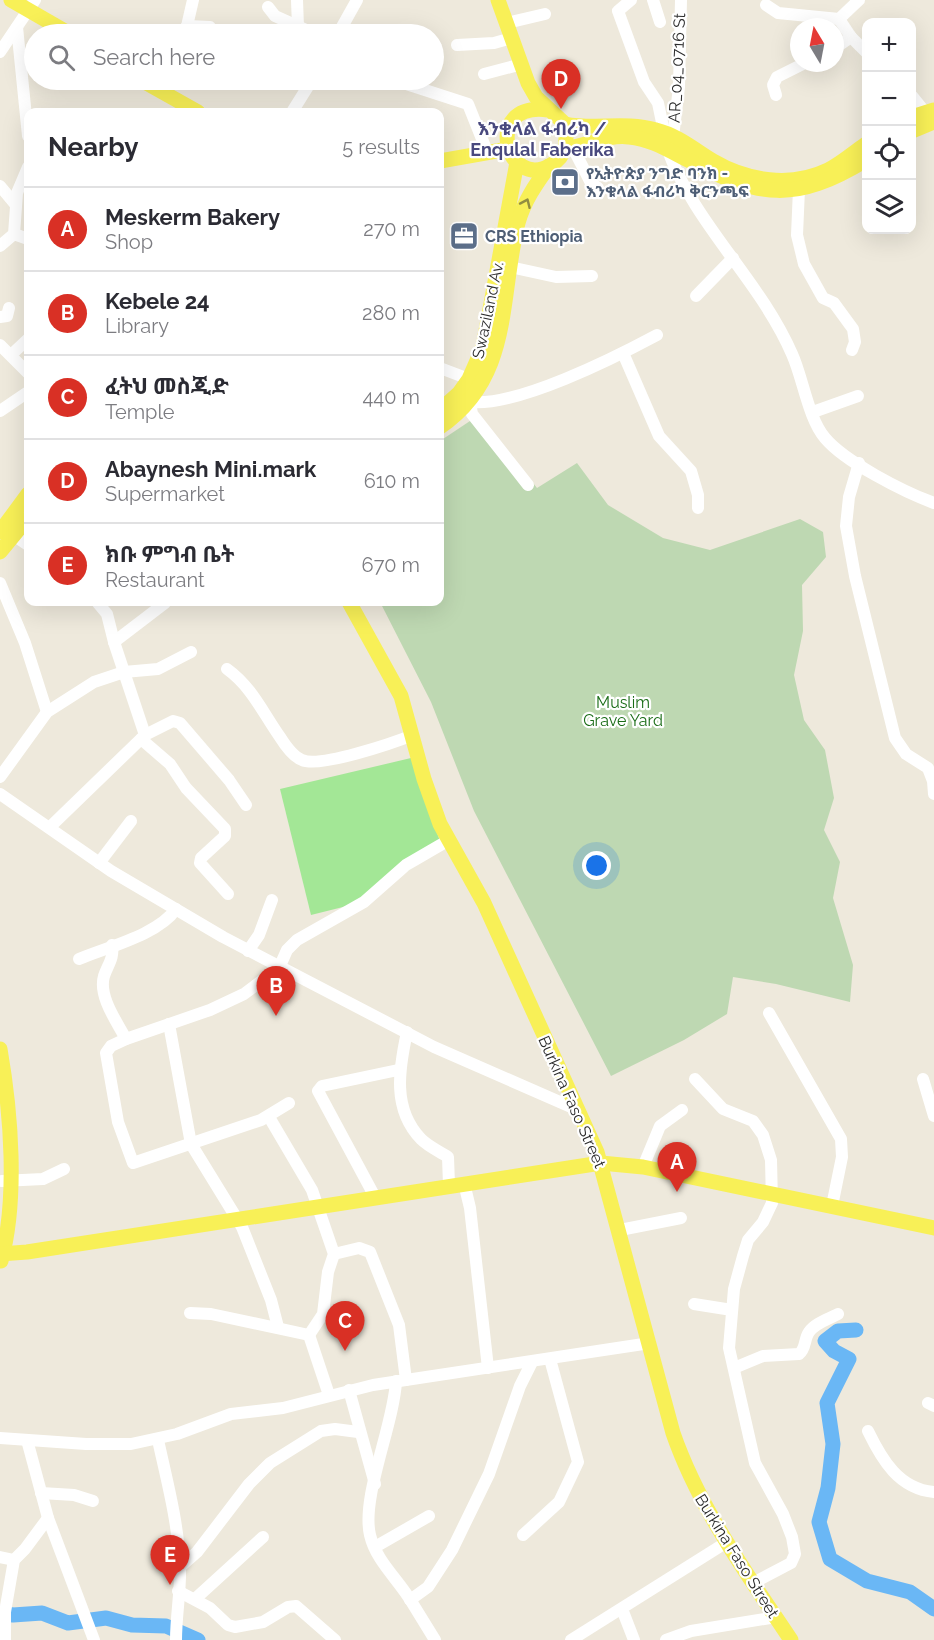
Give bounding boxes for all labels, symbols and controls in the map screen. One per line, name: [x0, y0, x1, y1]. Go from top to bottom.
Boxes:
street label: AR_04_0716 St: [665, 12, 689, 123]
north arrow: [790, 18, 844, 72]
map controls: [862, 18, 916, 234]
button: +: [862, 18, 916, 72]
search box: [24, 24, 444, 90]
icon: search: [45, 41, 78, 74]
text: Search here: [93, 44, 215, 70]
pin: D: [542, 60, 580, 109]
button: −: [862, 72, 916, 126]
district label: እንቁላል ፋብሪካ / Enqulal Faberika: [470, 118, 614, 160]
button: locate: [862, 126, 916, 180]
text: Nearby: [48, 132, 138, 162]
text: 5 results: [342, 135, 420, 159]
place label: የኢትዮጵያ ንግድ ባንክ - እንቁላል ፋብሪካ ቅርንጫፍ: [586, 164, 749, 201]
bank icon: የኢትዮጵያ ንግድ ባንክ - እንቁላል ፋብሪካ ቅርንጫፍ: [549, 166, 581, 198]
button: layers: [862, 180, 916, 234]
one-way arrow: [518, 199, 530, 210]
text: Meskerm Bakery: [105, 204, 280, 230]
text: A: [61, 217, 74, 241]
text: 270 m: [363, 217, 420, 241]
office icon: CRS Ethiopia: [448, 220, 480, 252]
place label: CRS Ethiopia: [485, 227, 583, 246]
text: Shop: [105, 230, 153, 254]
street label: Swaziland Av.: [468, 260, 508, 360]
text: Kebele 24: [105, 288, 210, 314]
text: B: [61, 301, 74, 325]
text: 280 m: [362, 301, 420, 325]
text: Library: [105, 314, 169, 338]
text: ፈትህ መስጂድ: [105, 373, 229, 399]
text: C: [61, 385, 74, 409]
text: 440 m: [362, 385, 420, 409]
text: Temple: [105, 400, 175, 424]
text: Abaynesh Mini.mark: [105, 456, 316, 482]
text: D: [60, 469, 75, 493]
text: 610 m: [364, 469, 420, 493]
text: Supermarket: [105, 482, 225, 506]
text: ክቡ ምግብ ቤት: [105, 541, 235, 567]
text: E: [61, 553, 74, 577]
text: 670 m: [362, 553, 420, 577]
text: Restaurant: [105, 568, 205, 592]
park label: Muslim Grave Yard: [583, 693, 663, 730]
your location: [582, 851, 611, 880]
pin: B: [256, 966, 296, 1016]
street label: Burkina Faso Street: [534, 1033, 610, 1172]
pin: A: [658, 1142, 696, 1192]
pin: C: [326, 1302, 364, 1351]
street label: Burkina Faso Street: [691, 1490, 783, 1622]
pin: E: [150, 1536, 190, 1585]

